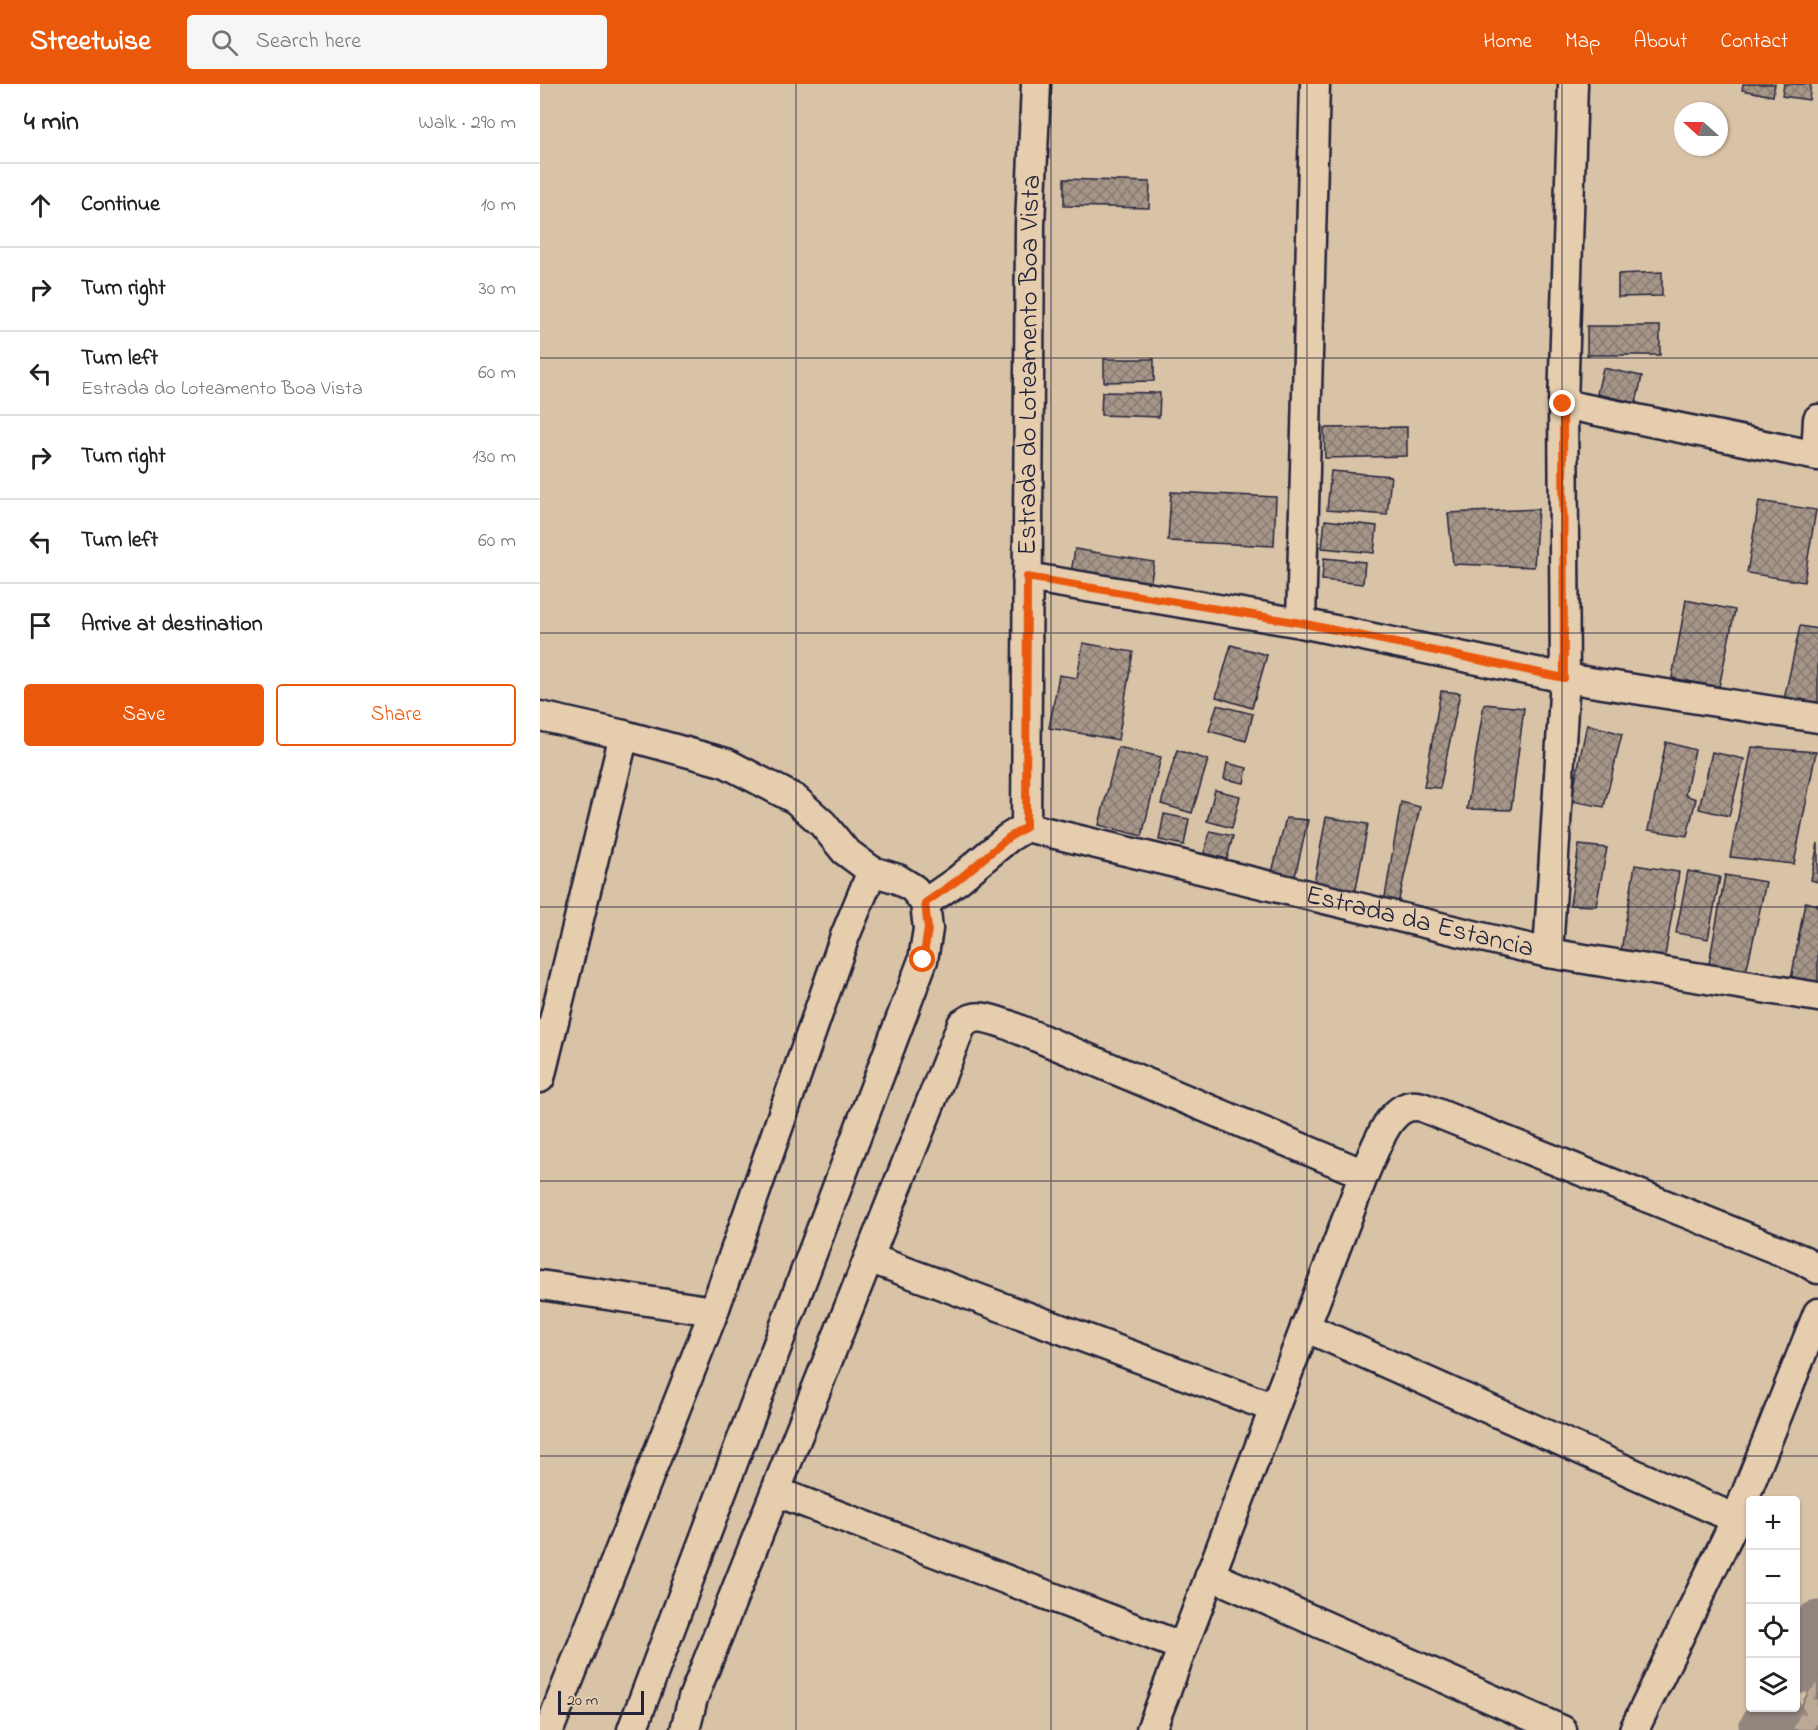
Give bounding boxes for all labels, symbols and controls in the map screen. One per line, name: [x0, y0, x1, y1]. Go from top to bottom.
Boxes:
search box: [187, 15, 607, 69]
text: Streetwise: [30, 22, 151, 63]
icon: search: [208, 26, 241, 59]
text: Search here: [256, 26, 361, 58]
text: Home: [1483, 27, 1532, 57]
text: Map: [1565, 27, 1600, 57]
text: About: [1633, 27, 1687, 57]
text: Contact: [1720, 27, 1788, 57]
north arrow: [1674, 102, 1728, 156]
text: 4 min: [24, 104, 79, 142]
text: Walk · 290 m: [418, 109, 516, 138]
street label: Estrada do Loteamento Boa Vista: [1008, 174, 1052, 555]
icon: ahead: [24, 189, 57, 222]
text: Continue: [81, 189, 160, 221]
text: 10 m: [480, 191, 516, 220]
icon: right: [24, 273, 57, 306]
text: Turn right: [81, 273, 166, 305]
text: 30 m: [479, 275, 516, 304]
text: Turn left: [81, 343, 158, 375]
icon: left: [24, 357, 57, 390]
text: 60 m: [478, 359, 516, 388]
text: Estrada do Loteamento Boa Vista: [81, 375, 363, 404]
route end: [1549, 390, 1575, 416]
icon: right: [24, 441, 57, 474]
text: Turn right: [81, 441, 166, 473]
text: 130 m: [472, 443, 516, 472]
icon: left: [24, 525, 57, 558]
text: Turn left: [81, 525, 158, 557]
text: 60 m: [478, 527, 516, 556]
icon: arrive: [24, 609, 57, 642]
text: Arrive at destination: [81, 609, 263, 641]
button: Save: [24, 684, 264, 746]
button: Share: [276, 684, 516, 746]
street label: Estrada da Estancia: [1301, 876, 1538, 968]
route start: [909, 946, 935, 972]
map controls: [1746, 1496, 1800, 1712]
button: +: [1746, 1496, 1800, 1550]
button: −: [1746, 1550, 1800, 1604]
button: locate: [1746, 1604, 1800, 1658]
button: layers: [1746, 1658, 1800, 1712]
scale bar: [558, 1688, 644, 1716]
text: 20 m: [567, 1689, 598, 1713]

